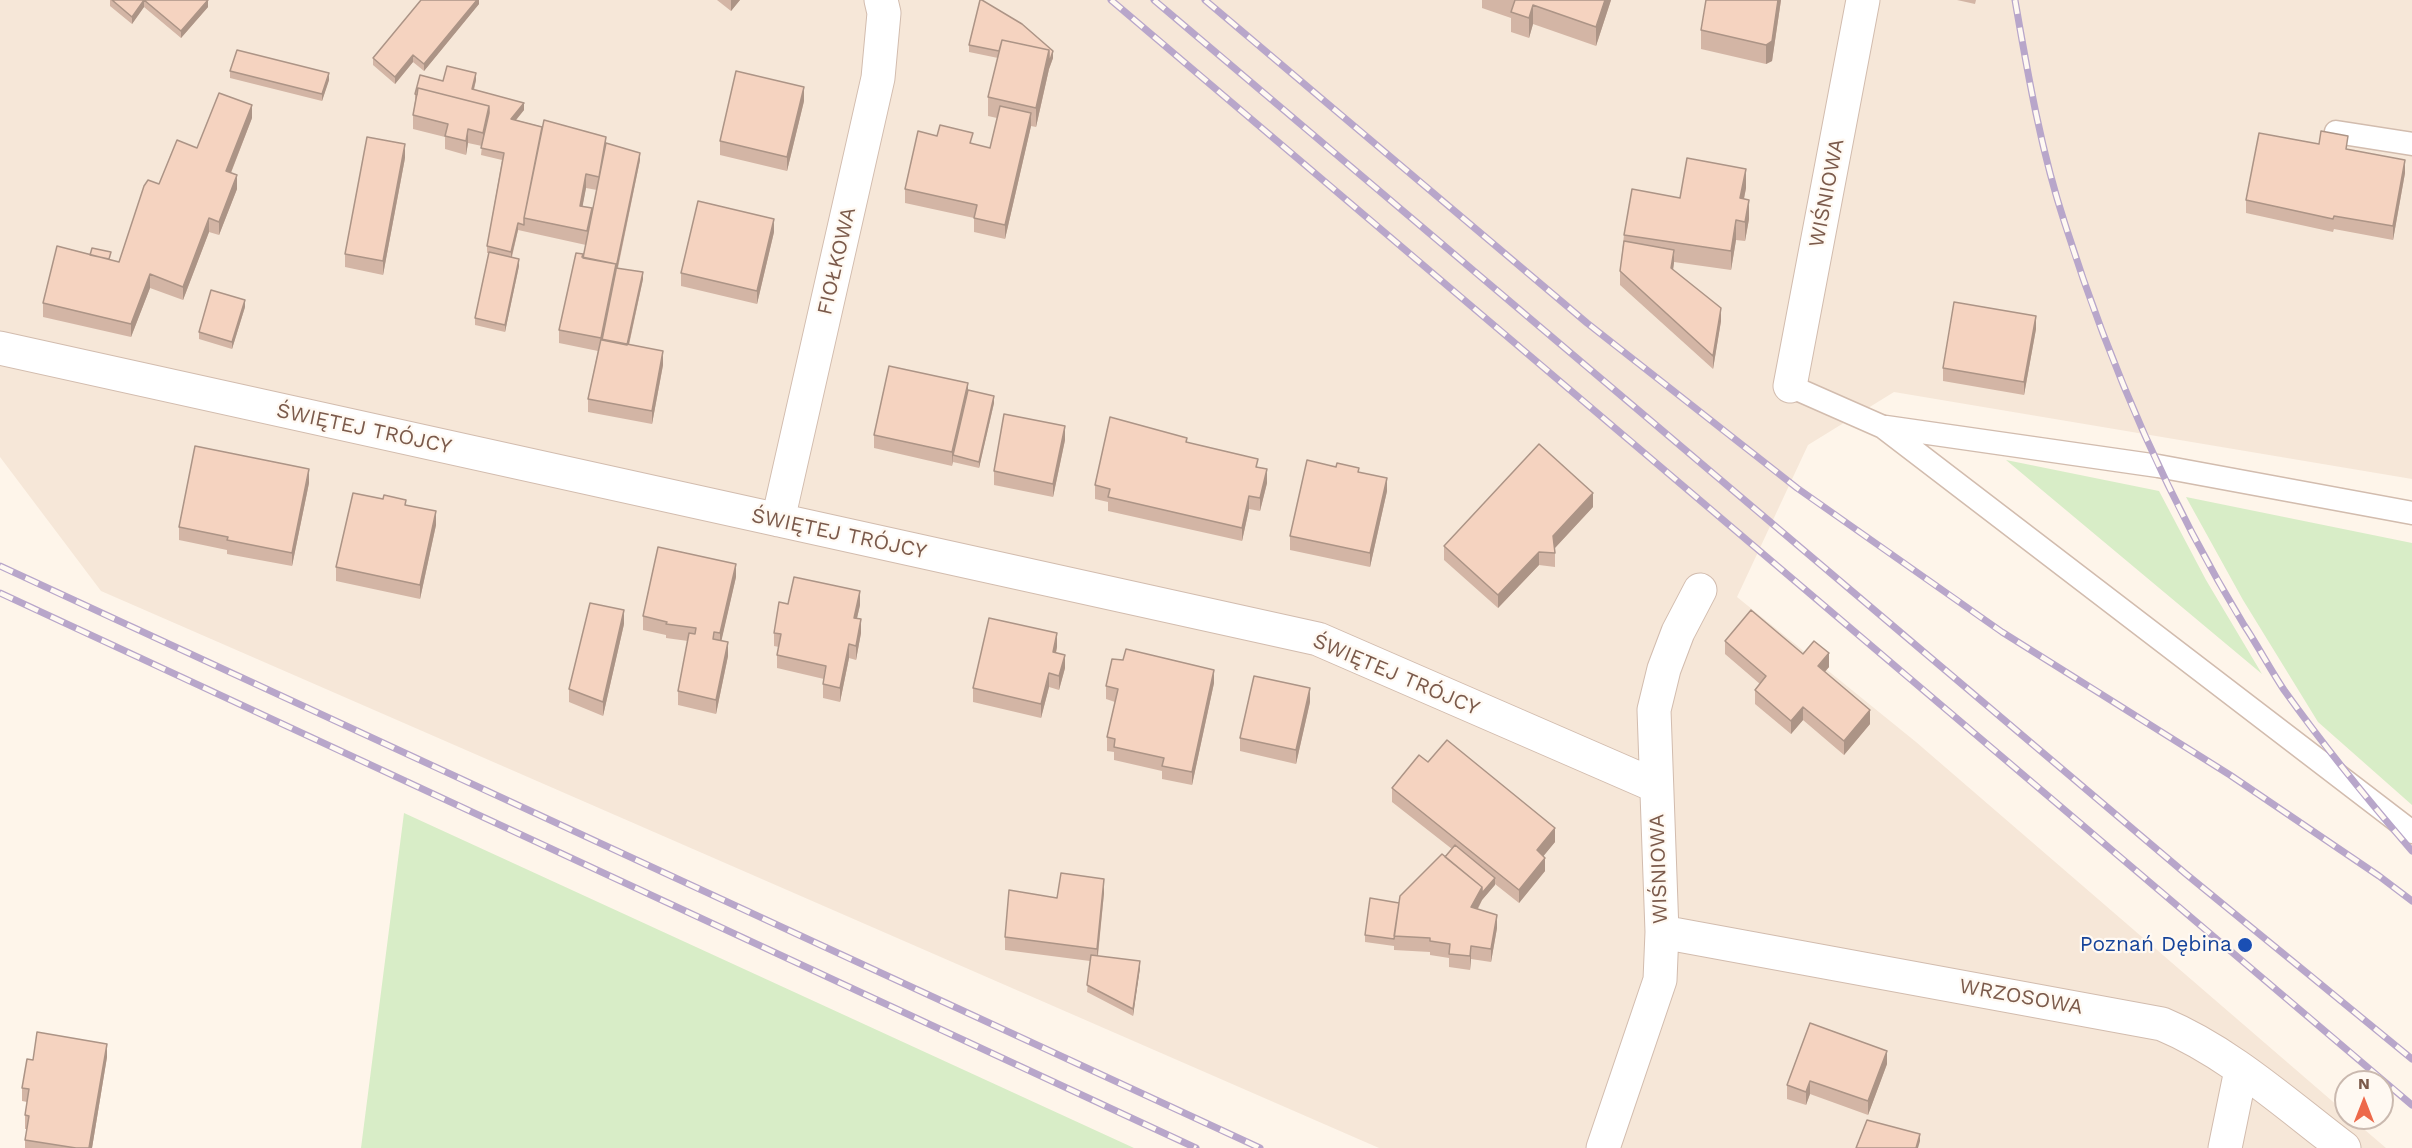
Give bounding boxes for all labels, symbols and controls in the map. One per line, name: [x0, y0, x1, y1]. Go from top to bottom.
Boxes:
street label: WIŚNIOWA: [1804, 136, 1850, 250]
street label: FIOŁKOWA: [812, 205, 862, 317]
street label: ŚWIĘTEJ TRÓJCY: [274, 398, 454, 460]
street label: ŚWIĘTEJ TRÓJCY: [749, 503, 929, 565]
street label: ŚWIĘTEJ TRÓJCY: [1309, 629, 1483, 721]
street label: WIŚNIOWA: [1644, 813, 1674, 925]
place label: Poznań Dębina: [2080, 932, 2232, 958]
marker: Poznań Dębina: [2236, 936, 2254, 954]
street label: WRZOSOWA: [1957, 974, 2085, 1020]
north arrow: [2334, 1070, 2394, 1130]
text: N: [2358, 1074, 2370, 1093]

